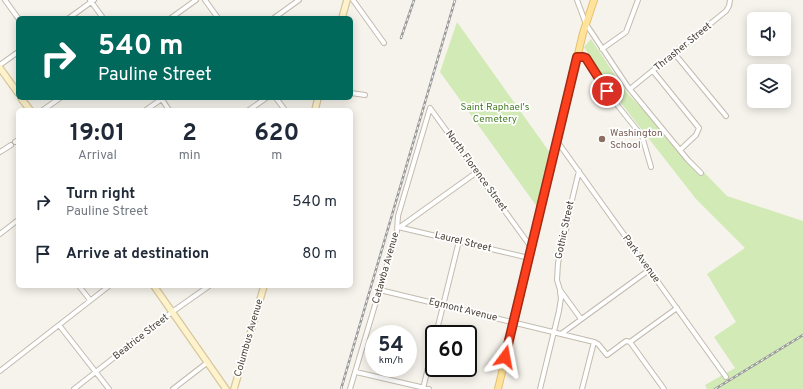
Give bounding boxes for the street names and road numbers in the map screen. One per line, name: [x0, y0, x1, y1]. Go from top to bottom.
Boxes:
street label: Thrasher Street: [652, 20, 715, 74]
street label: North Florence Street: [442, 128, 510, 214]
street label: Gothic Street: [553, 200, 578, 260]
street label: Laurel Street: [433, 229, 493, 255]
street label: Catawba Avenue: [370, 231, 402, 305]
street label: Park Avenue: [619, 233, 663, 285]
street label: Egmont Avenue: [427, 295, 499, 325]
street label: Columbus Avenue: [232, 298, 266, 378]
street label: Beatrice Street: [111, 311, 172, 363]

